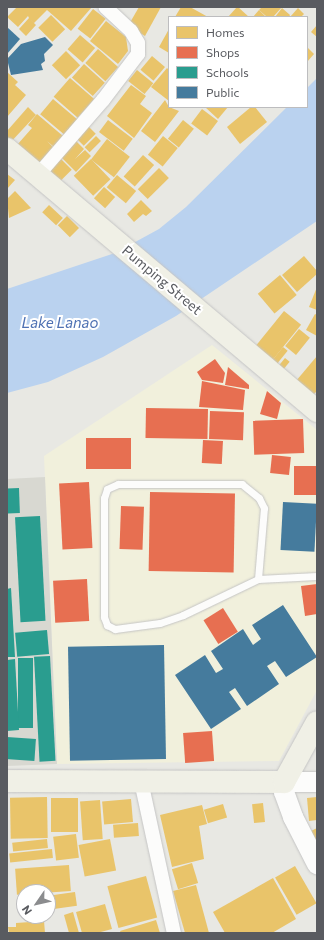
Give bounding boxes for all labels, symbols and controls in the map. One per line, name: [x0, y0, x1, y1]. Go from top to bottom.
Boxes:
legend: [168, 16, 308, 108]
text: Homes: [206, 25, 244, 39]
text: Shops: [206, 45, 240, 59]
text: Schools: [206, 65, 249, 79]
text: Public: [206, 85, 239, 99]
street label: Pumping Street: [119, 242, 205, 318]
water label: Lake Lanao: [22, 314, 98, 332]
north arrow: [16, 884, 56, 924]
text: N: [19, 903, 34, 917]

